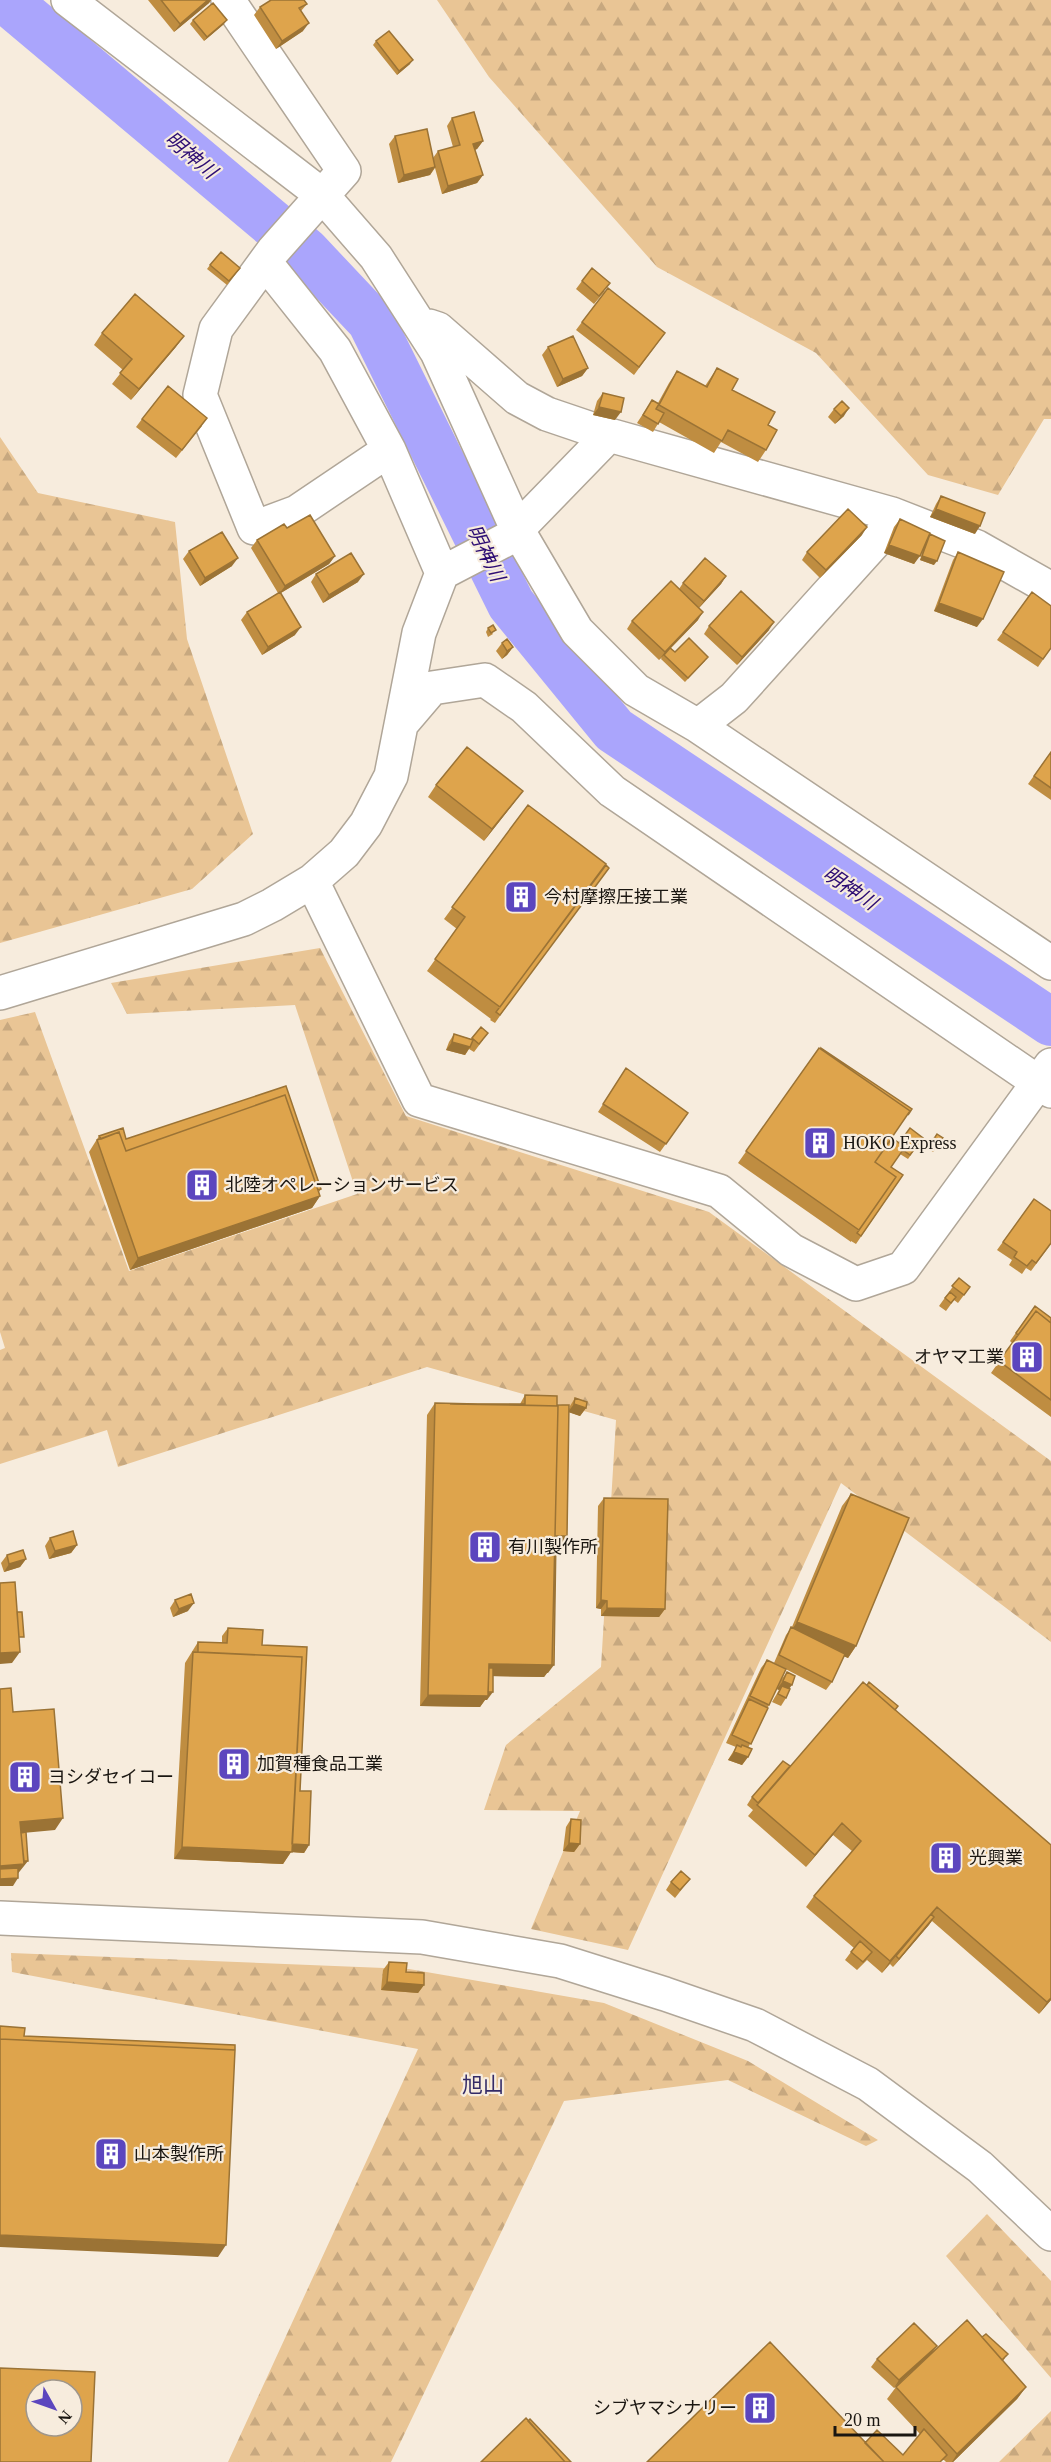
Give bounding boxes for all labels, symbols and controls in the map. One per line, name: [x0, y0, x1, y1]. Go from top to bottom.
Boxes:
water label: 明神川: [161, 127, 223, 184]
water label: 明神川: [463, 521, 510, 587]
water label: 明神川: [819, 862, 883, 915]
building icon: 今村摩擦圧接工業: [503, 879, 539, 915]
place label: 今村摩擦圧接工業: [544, 887, 688, 907]
building icon: HOKO Express: [802, 1125, 838, 1161]
place label: HOKO Express: [843, 1133, 956, 1153]
building icon: 北陸オペレーションサービス: [184, 1167, 220, 1203]
place label: 北陸オペレーションサービス: [225, 1175, 459, 1195]
building icon: オヤマ工業: [1009, 1339, 1045, 1375]
place label: オヤマ工業: [914, 1347, 1004, 1367]
building icon: 有川製作所: [467, 1529, 503, 1565]
place label: 有川製作所: [508, 1537, 598, 1557]
building icon: 加賀種食品工業: [216, 1746, 252, 1782]
place label: 加賀種食品工業: [257, 1754, 383, 1774]
building icon: ヨシダセイコー: [7, 1759, 43, 1795]
place label: ヨシダセイコー: [48, 1767, 174, 1787]
building icon: 光興業: [928, 1840, 964, 1876]
place label: 光興業: [969, 1848, 1023, 1868]
district label: 旭山: [462, 2073, 504, 2097]
building icon: 山本製作所: [93, 2136, 129, 2172]
place label: 山本製作所: [134, 2144, 224, 2164]
north arrow: [24, 2378, 84, 2438]
building icon: シブヤマシナリー: [742, 2390, 778, 2426]
place label: シブヤマシナリー: [593, 2398, 737, 2418]
scale bar: [835, 2399, 914, 2437]
text: N: [55, 2407, 75, 2428]
text: 20 m: [844, 2410, 881, 2430]

